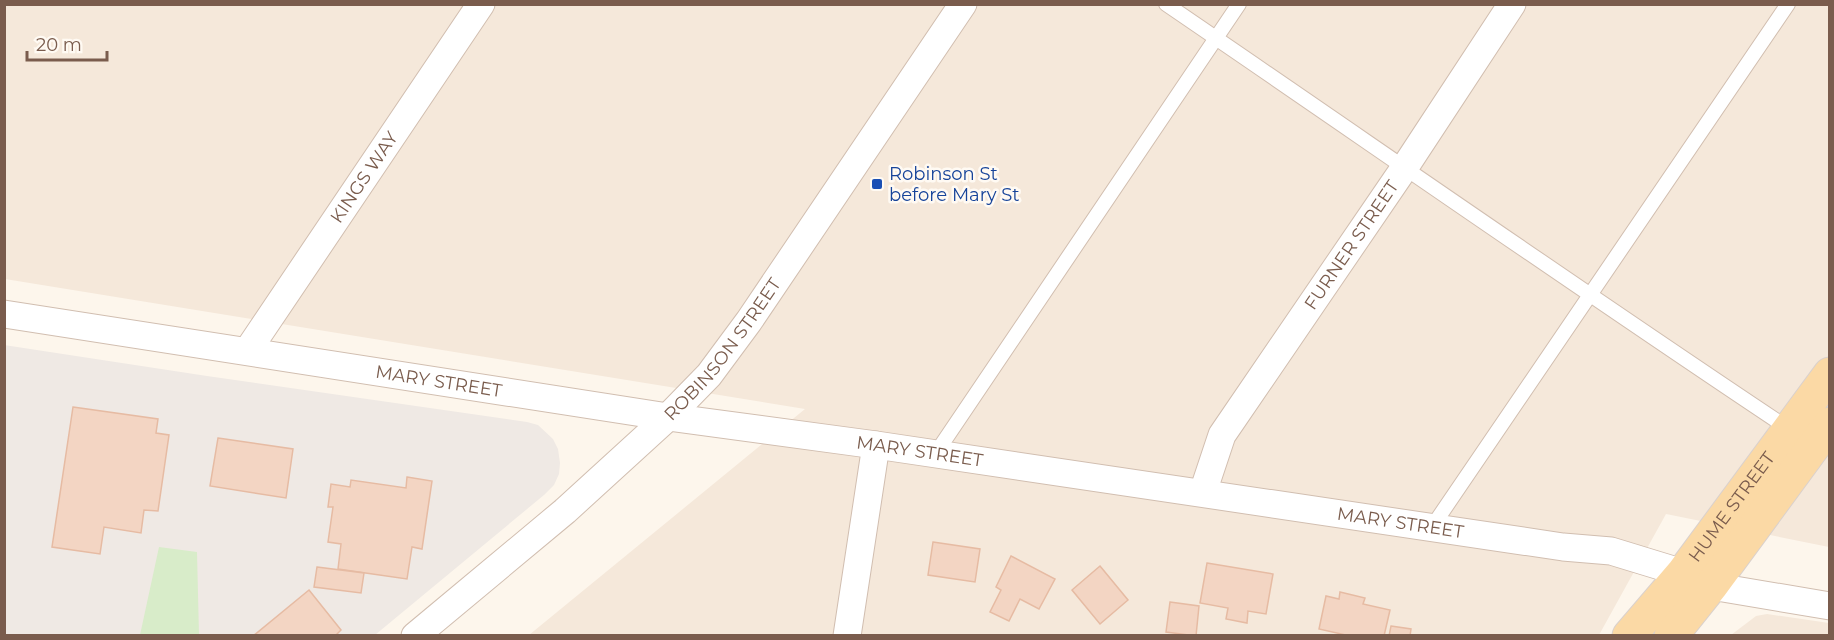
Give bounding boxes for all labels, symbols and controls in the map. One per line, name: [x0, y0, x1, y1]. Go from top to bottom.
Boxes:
scale bar: [27, 24, 106, 62]
text: 20 m: [36, 34, 82, 56]
street label: KINGS WAY: [326, 127, 403, 227]
place label: Robinson St before Mary St: [889, 163, 1020, 206]
street label: FURNER STREET: [1300, 176, 1404, 314]
marker: Robinson St before Mary St: [870, 177, 884, 191]
street label: ROBINSON STREET: [660, 273, 786, 425]
street label: MARY STREET: [374, 361, 504, 402]
street label: MARY STREET: [855, 431, 985, 472]
street label: HUME STREET: [1684, 447, 1780, 566]
street label: MARY STREET: [1336, 503, 1466, 543]

